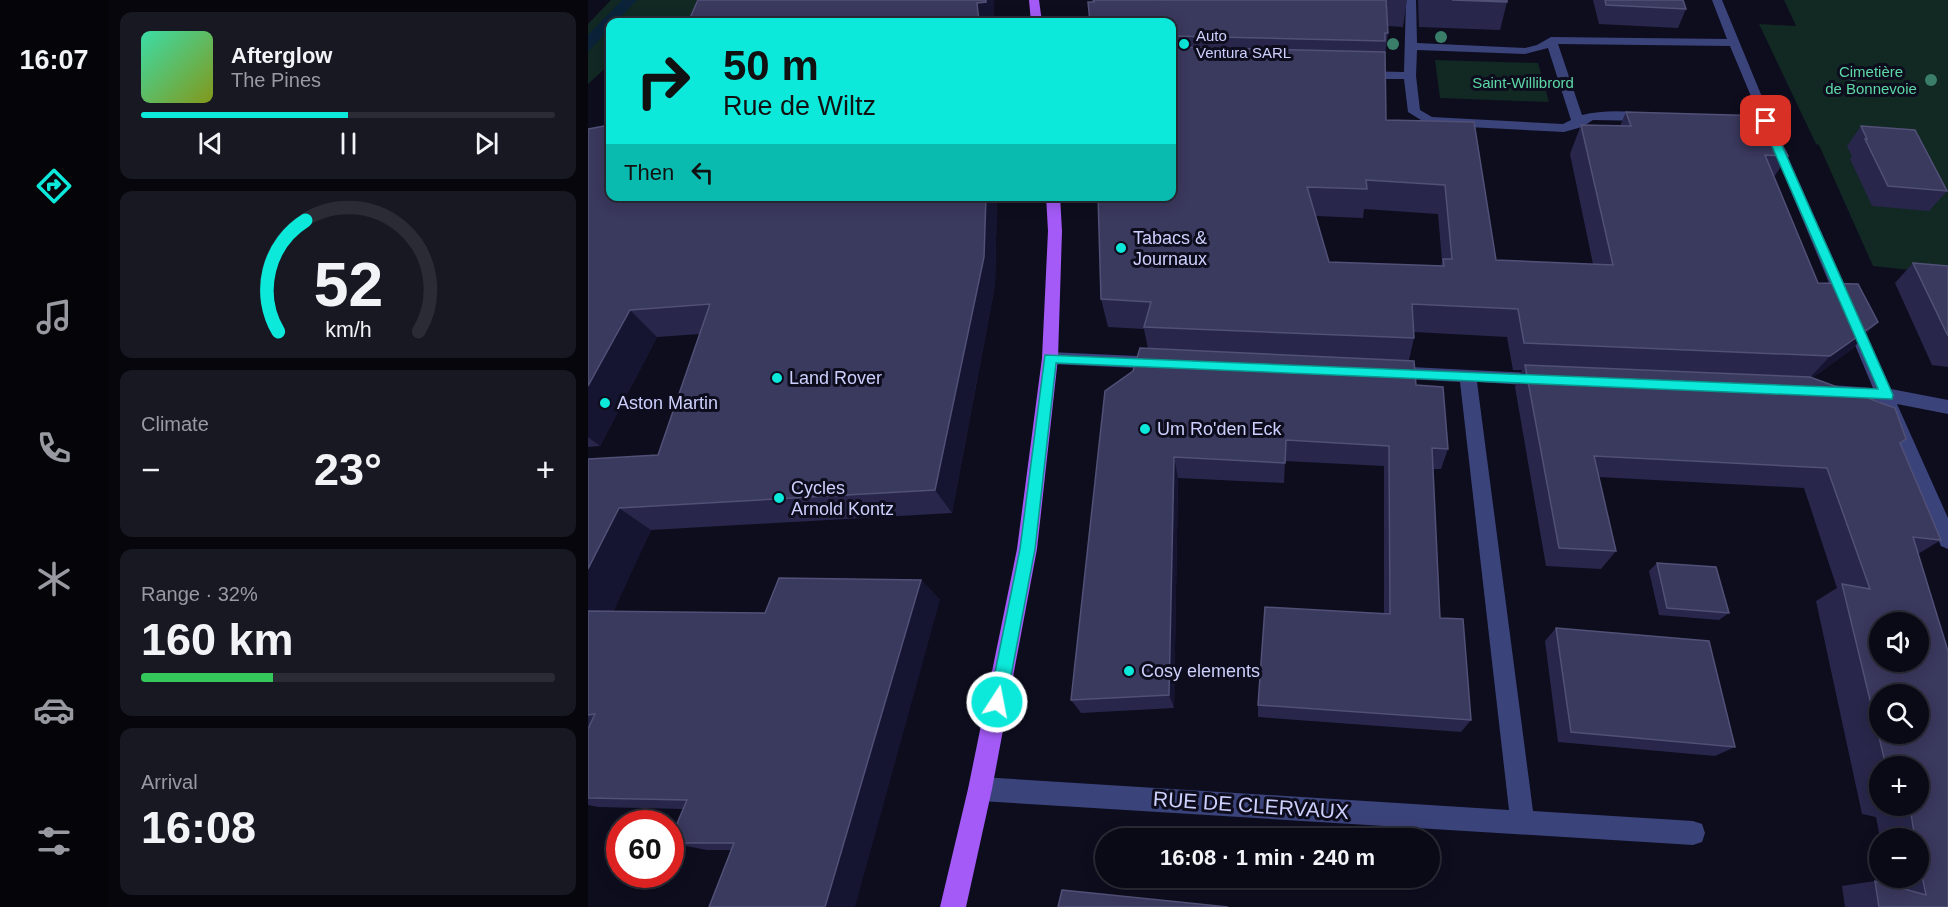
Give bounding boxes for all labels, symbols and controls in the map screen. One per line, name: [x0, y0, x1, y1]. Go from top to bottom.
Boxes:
place label: Auto Ventura SARL: [1196, 27, 1291, 61]
marker: Auto Ventura SARL: [1177, 37, 1191, 51]
icon: right: [624, 42, 702, 120]
text: 50 m: [723, 42, 819, 89]
text: Afterglow: [231, 43, 332, 68]
text: 16:07: [19, 45, 89, 75]
park label: Cimetière de Bonnevoie: [1825, 63, 1917, 97]
text: The Pines: [231, 69, 321, 91]
park label: Saint-Willibrord: [1472, 74, 1574, 91]
text: Rue de Wiltz: [723, 91, 876, 121]
pin: [1740, 95, 1791, 146]
icon: arrive: [1749, 104, 1782, 137]
icon: previous: [194, 127, 227, 160]
icon: pause: [332, 127, 365, 160]
icon: next: [470, 127, 503, 160]
icon: left: [686, 156, 719, 189]
text: Then: [624, 160, 674, 185]
icon: directions: [33, 165, 75, 207]
place label: Tabacs & Journaux: [1133, 228, 1207, 269]
marker: Tabacs & Journaux: [1114, 241, 1128, 255]
text: 52: [313, 250, 383, 319]
icon: music: [33, 296, 75, 338]
text: km/h: [325, 318, 371, 342]
place label: Land Rover: [789, 368, 882, 388]
marker: Land Rover: [770, 371, 784, 385]
place label: Aston Martin: [617, 393, 718, 413]
marker: Aston Martin: [598, 396, 612, 410]
text: Climate: [141, 413, 209, 435]
place label: Um Ro'den Eck: [1157, 419, 1282, 439]
marker: Um Ro'den Eck: [1138, 422, 1152, 436]
icon: phone: [33, 427, 75, 469]
text: 23°: [314, 444, 382, 495]
text: −: [141, 451, 160, 488]
text: +: [536, 451, 555, 488]
place label: Cycles Arnold Kontz: [791, 478, 894, 519]
marker: Cycles Arnold Kontz: [772, 491, 786, 505]
icon: climate: [33, 558, 75, 600]
text: Range · 32%: [141, 583, 258, 605]
map controls: [1869, 612, 1929, 888]
button: sound: [1869, 612, 1929, 672]
text: 160 km: [141, 614, 294, 665]
place label: Cosy elements: [1141, 661, 1260, 681]
marker: Cosy elements: [1122, 664, 1136, 678]
position arrow: [965, 670, 1029, 734]
button: search: [1869, 684, 1929, 744]
icon: car: [33, 689, 75, 731]
button: +: [1869, 756, 1929, 816]
text: Arrival: [141, 771, 198, 793]
street label: RUE DE CLERVAUX: [1152, 787, 1350, 823]
text: 16:08: [141, 802, 256, 853]
speed limit sign: 60: [606, 810, 684, 888]
icon: filters: [33, 820, 75, 862]
button: −: [1869, 828, 1929, 888]
text: 16:08 · 1 min · 240 m: [1160, 845, 1375, 870]

